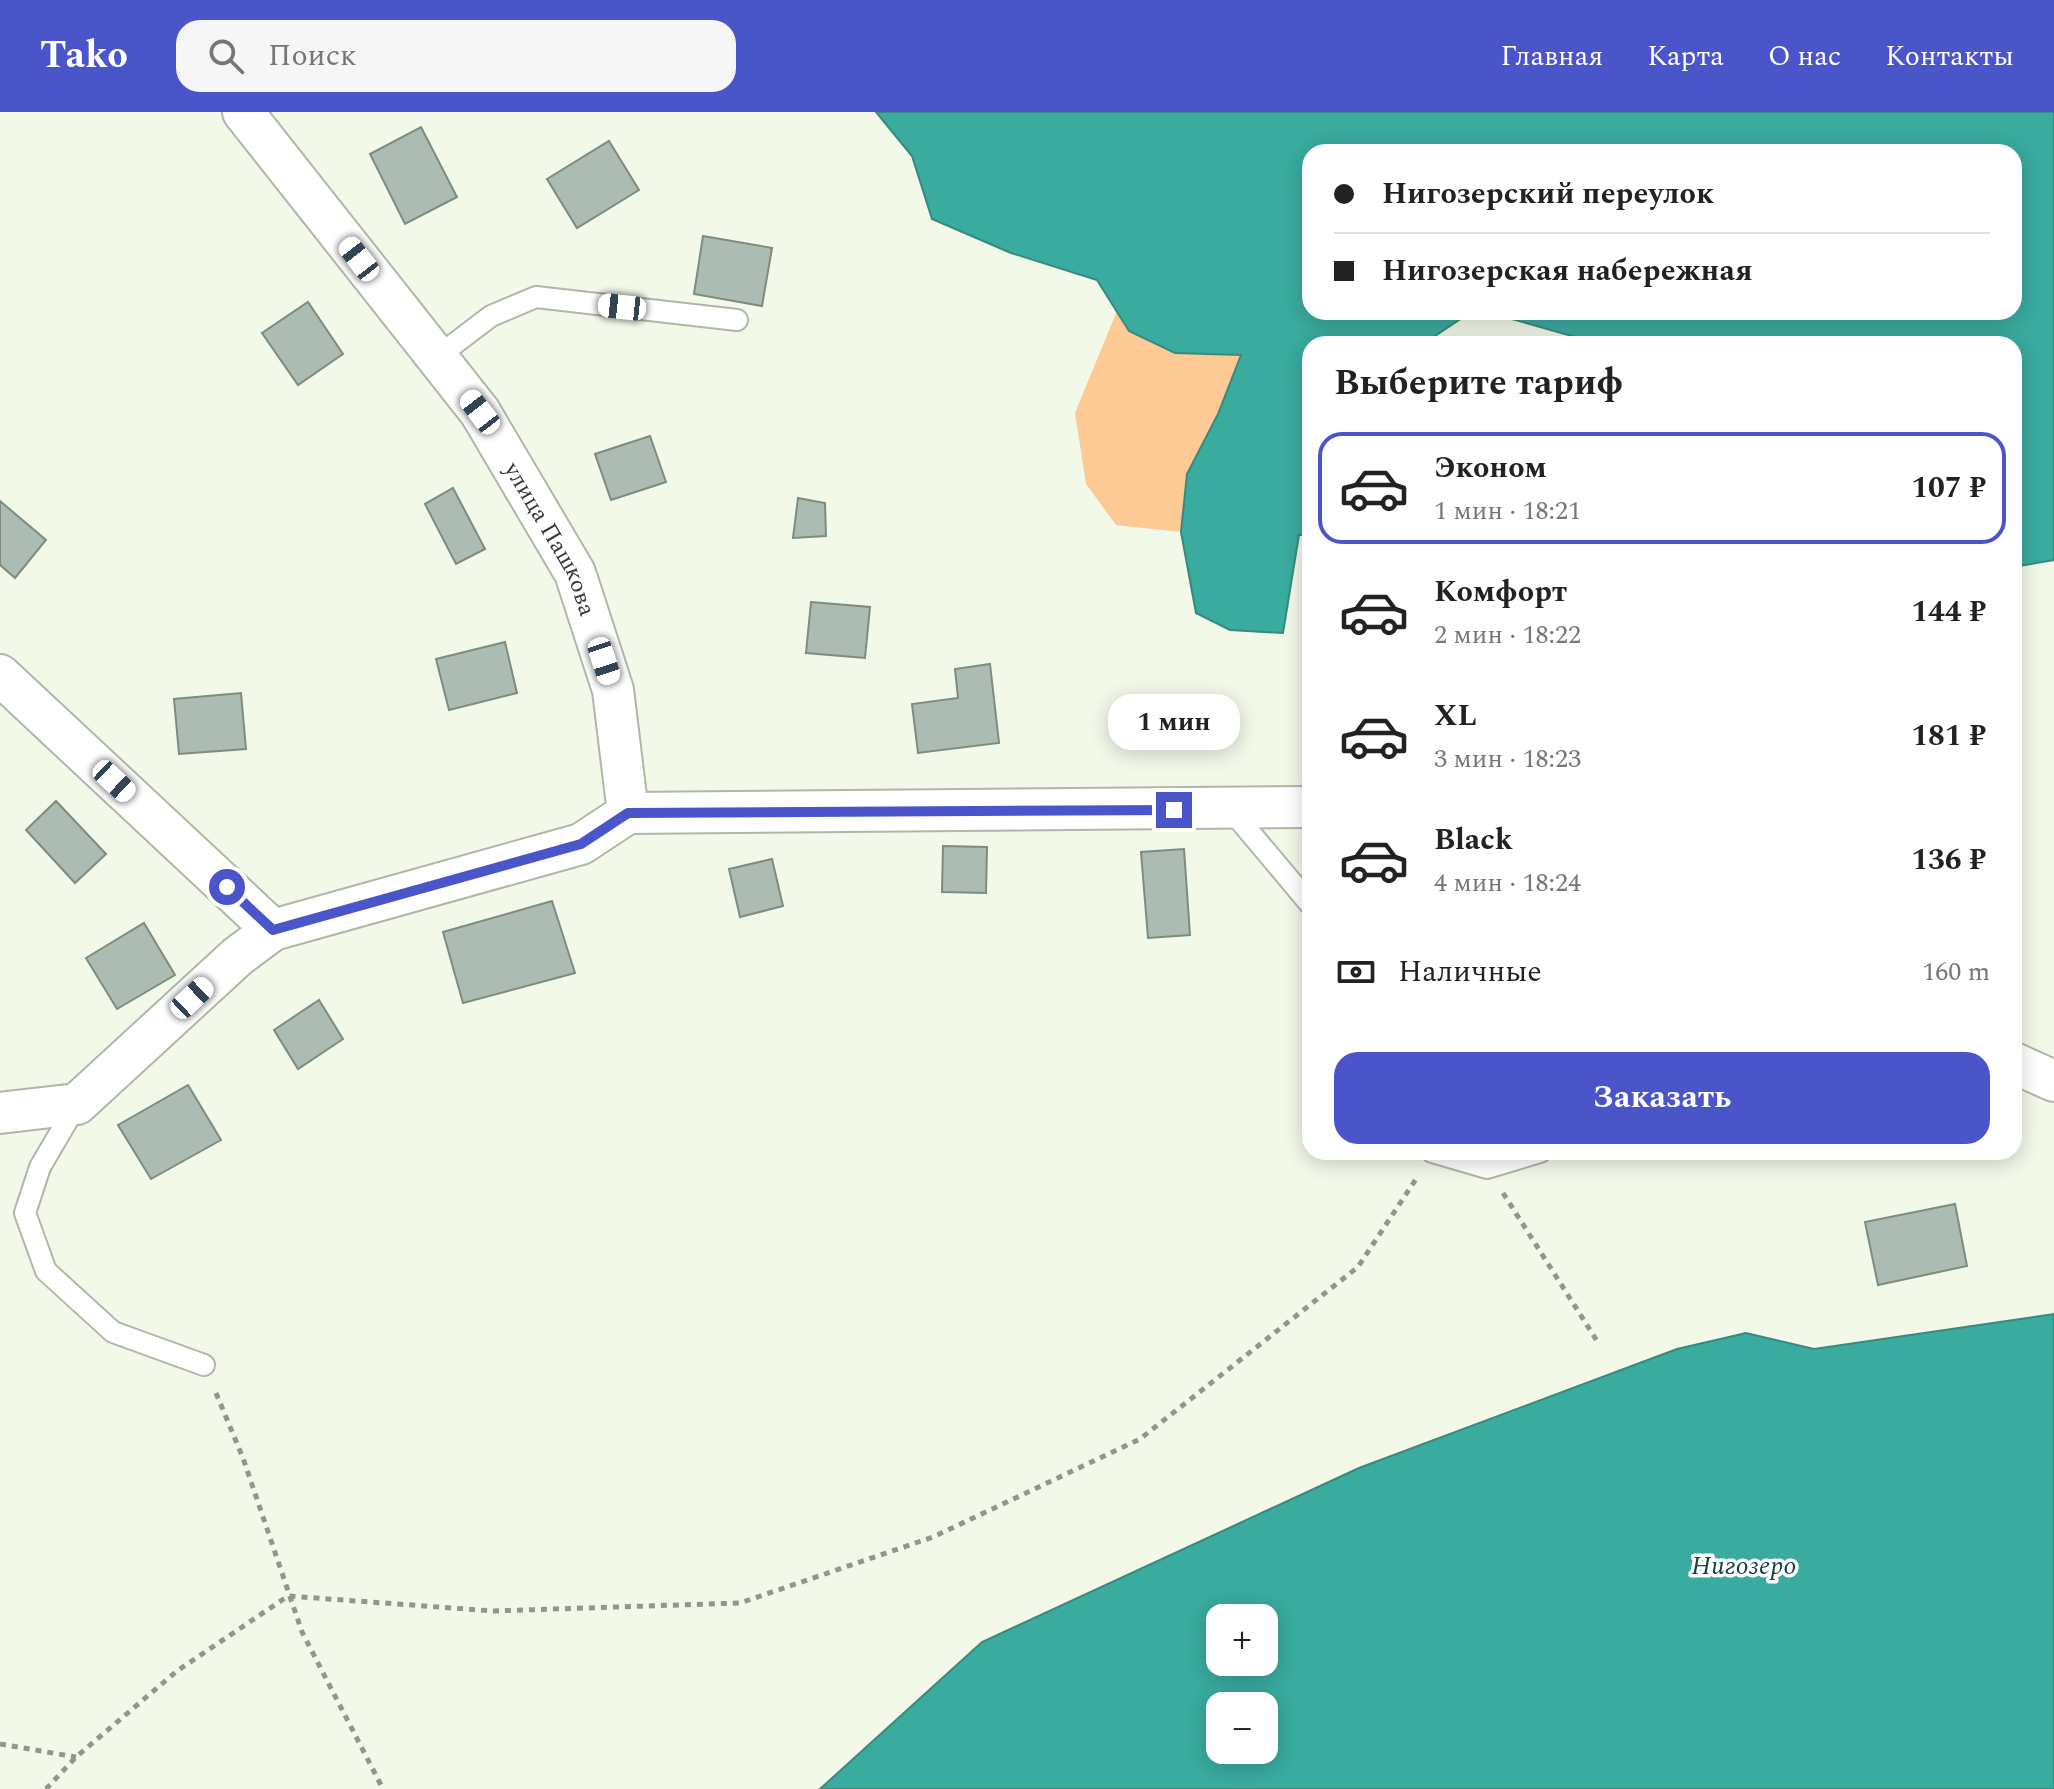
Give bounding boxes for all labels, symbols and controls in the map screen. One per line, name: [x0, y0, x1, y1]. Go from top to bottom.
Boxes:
search box: [176, 20, 736, 92]
text: Tako: [40, 27, 128, 85]
text: Поиск: [268, 33, 357, 79]
icon: search: [204, 34, 248, 78]
text: Главная: [1501, 35, 1603, 78]
text: Карта: [1647, 35, 1724, 78]
text: О нас: [1768, 35, 1841, 78]
text: Контакты: [1885, 35, 2014, 78]
text: Нигозерский переулок: [1382, 171, 1714, 217]
car: [335, 233, 383, 285]
text: Нигозерская набережная: [1382, 248, 1753, 294]
car: [597, 293, 647, 321]
text: Выберите тариф: [1334, 356, 1623, 411]
car: [456, 386, 504, 438]
text: Эконом: [1434, 445, 1547, 491]
icon: car: [1338, 452, 1410, 524]
street label: улица Пашкова: [494, 454, 605, 621]
text: 107 ₽: [1911, 465, 1986, 511]
text: 1 мин · 18:21: [1434, 491, 1581, 531]
text: Комфорт: [1434, 569, 1567, 615]
icon: car: [1338, 576, 1410, 648]
text: 144 ₽: [1911, 589, 1986, 635]
text: 2 мин · 18:22: [1434, 615, 1581, 655]
car: [585, 634, 623, 688]
text: XL: [1434, 693, 1477, 739]
callout: 1 мин: [1108, 694, 1240, 750]
icon: car: [1338, 700, 1410, 772]
text: 1 мин: [1137, 702, 1211, 742]
text: 181 ₽: [1911, 713, 1986, 759]
text: 3 мин · 18:23: [1434, 739, 1581, 779]
car: [88, 756, 140, 806]
route end: [1156, 792, 1192, 828]
text: Black: [1434, 817, 1513, 863]
icon: car: [1338, 824, 1410, 896]
text: 136 ₽: [1911, 837, 1986, 883]
text: 4 мин · 18:24: [1434, 863, 1581, 903]
route start: [209, 869, 245, 905]
text: Наличные: [1398, 949, 1542, 995]
icon: cash: [1334, 950, 1378, 994]
text: 160 m: [1922, 952, 1990, 992]
car: [166, 973, 218, 1023]
button: Заказать: [1334, 1052, 1990, 1144]
water label: Нигозеро: [1691, 1546, 1797, 1586]
map controls: [1206, 1604, 1278, 1764]
button: +: [1206, 1604, 1278, 1676]
button: −: [1206, 1692, 1278, 1764]

